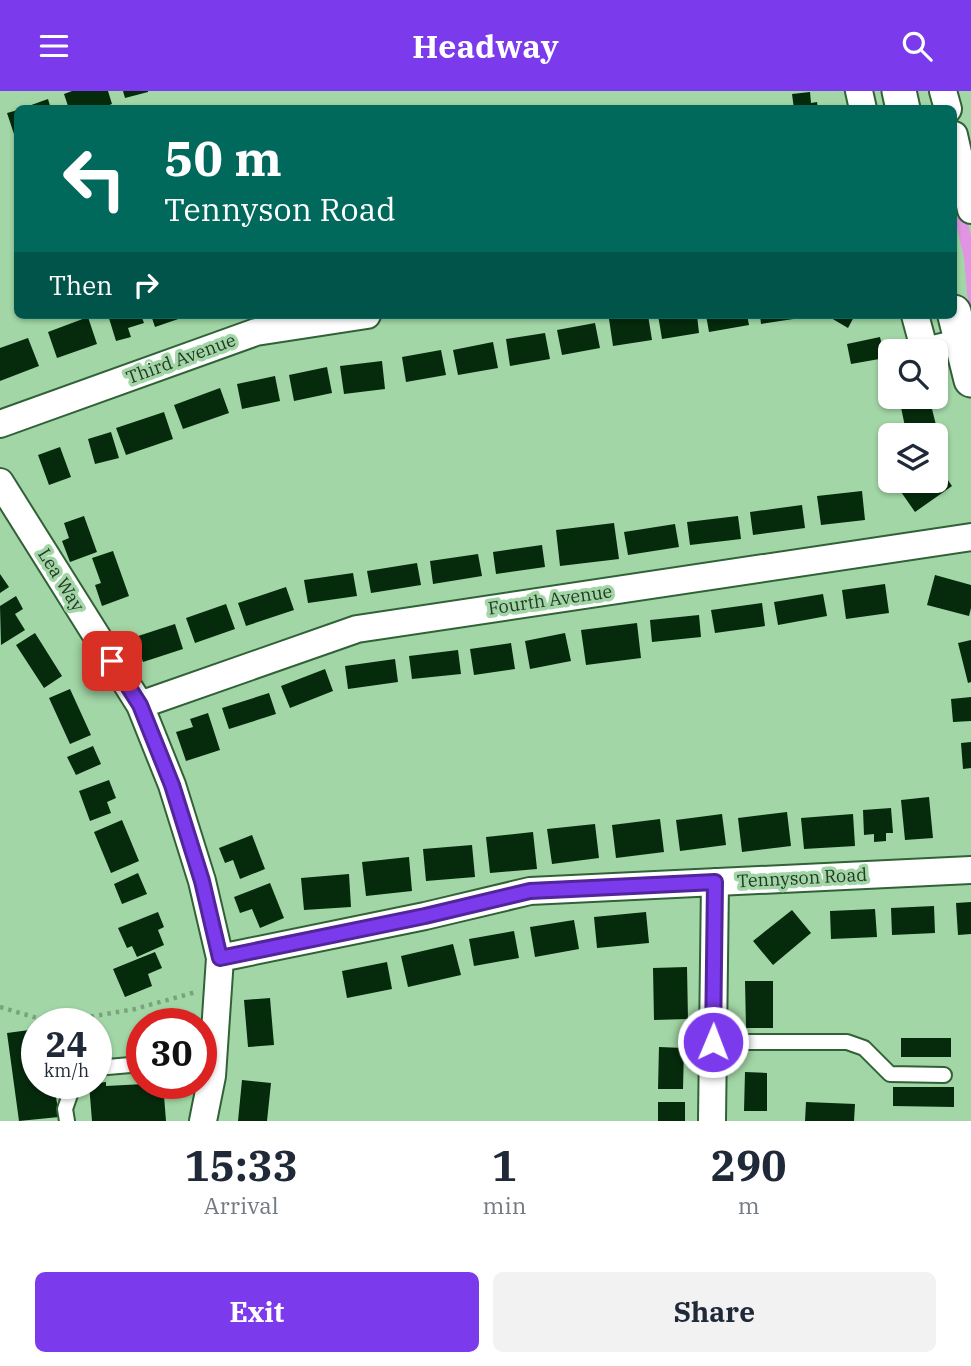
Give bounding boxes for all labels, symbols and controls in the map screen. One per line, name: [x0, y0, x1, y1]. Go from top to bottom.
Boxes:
text: Headway: [412, 25, 559, 67]
icon: menu: [35, 27, 73, 65]
icon: search: [898, 27, 936, 65]
text: 50 m: [164, 126, 282, 189]
icon: left: [49, 133, 140, 224]
text: Tennyson Road: [164, 188, 396, 230]
icon: right: [127, 266, 165, 304]
text: Then: [49, 268, 113, 302]
street label: Third Avenue: [123, 328, 239, 389]
map controls: [878, 339, 948, 493]
button: search: [878, 339, 948, 409]
button: layers: [878, 423, 948, 493]
street label: Lea Way: [33, 544, 90, 616]
street label: Fourth Avenue: [486, 579, 613, 620]
pin: [82, 631, 142, 691]
icon: arrive: [93, 642, 131, 680]
street label: Tennyson Road: [736, 863, 868, 892]
position arrow: [676, 1005, 750, 1079]
speed limit sign: 30: [126, 1008, 217, 1099]
text: 24: [45, 1021, 88, 1067]
text: km/h: [44, 1059, 89, 1082]
text: 15:33: [184, 1138, 298, 1193]
text: 1: [492, 1138, 517, 1193]
text: 290: [711, 1138, 786, 1193]
text: Arrival: [204, 1190, 279, 1220]
text: min: [483, 1190, 526, 1220]
text: m: [738, 1190, 760, 1220]
button: Exit: [35, 1272, 479, 1352]
button: Share: [493, 1272, 936, 1352]

